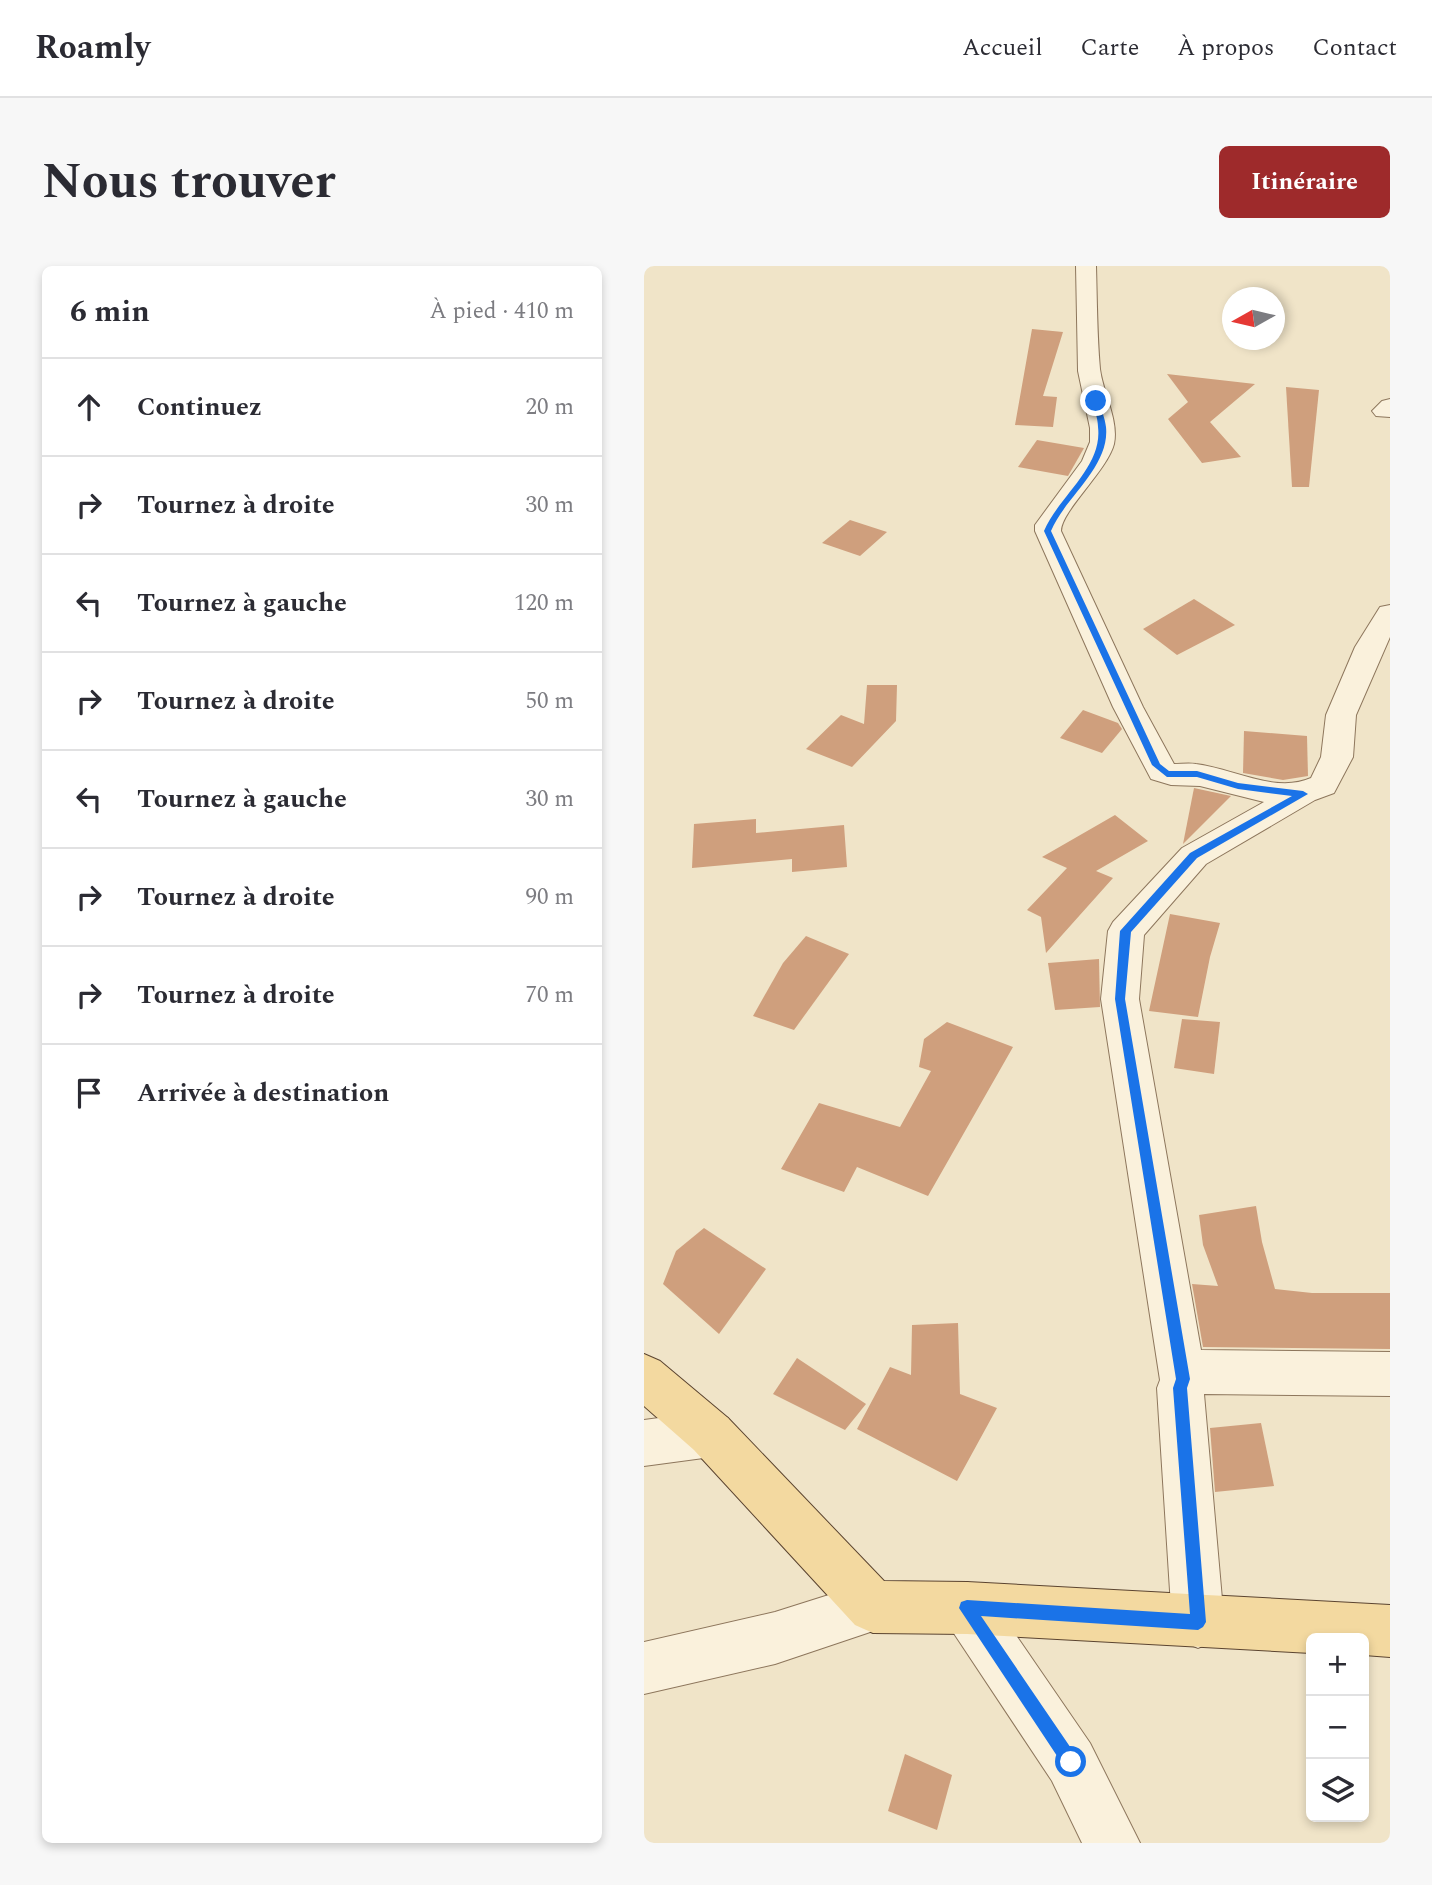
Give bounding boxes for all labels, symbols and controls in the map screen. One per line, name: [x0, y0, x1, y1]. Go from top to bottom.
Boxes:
text: Roamly: [35, 23, 150, 73]
text: Accueil: [962, 30, 1042, 66]
text: Carte: [1080, 30, 1139, 66]
text: À propos: [1177, 30, 1274, 66]
text: Contact: [1312, 30, 1397, 66]
text: Nous trouver: [42, 145, 335, 220]
button: Itinéraire: [1219, 146, 1390, 218]
north arrow: [1222, 287, 1285, 350]
text: 6 min: [70, 289, 150, 335]
text: À pied · 410 m: [429, 294, 574, 329]
route end: [1080, 385, 1111, 416]
text: Continuez: [137, 387, 262, 427]
icon: ahead: [70, 388, 108, 426]
text: 20 m: [525, 390, 574, 425]
text: Tournez à droite: [137, 485, 335, 525]
icon: right: [70, 486, 108, 524]
text: 30 m: [525, 488, 574, 523]
text: Tournez à gauche: [137, 583, 347, 623]
icon: left: [70, 584, 108, 622]
text: 120 m: [514, 586, 574, 621]
text: Tournez à droite: [137, 681, 335, 721]
icon: right: [70, 682, 108, 720]
text: 50 m: [525, 684, 574, 719]
text: Tournez à gauche: [137, 779, 347, 819]
icon: left: [70, 780, 108, 818]
text: 30 m: [525, 782, 574, 817]
text: Tournez à droite: [137, 877, 335, 917]
icon: right: [70, 878, 108, 916]
text: 90 m: [525, 880, 574, 915]
text: Tournez à droite: [137, 975, 335, 1015]
icon: right: [70, 976, 108, 1014]
text: 70 m: [525, 978, 574, 1013]
text: Arrivée à destination: [137, 1073, 389, 1113]
icon: arrive: [70, 1074, 108, 1112]
map controls: [1306, 1633, 1369, 1822]
button: +: [1306, 1633, 1369, 1696]
button: −: [1306, 1696, 1369, 1759]
route start: [1055, 1746, 1086, 1777]
button: layers: [1306, 1759, 1369, 1822]

